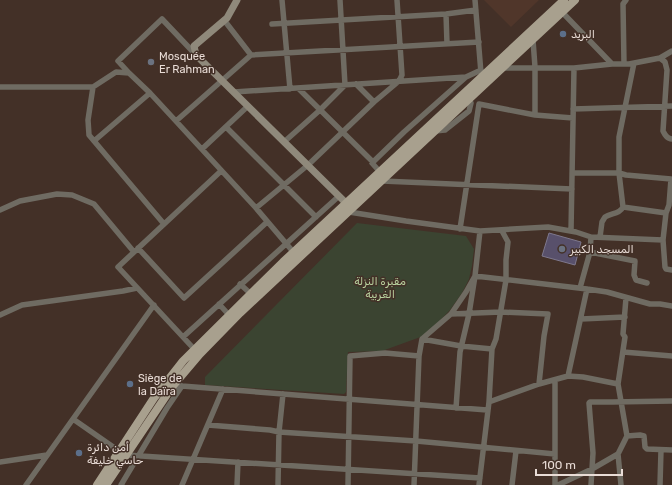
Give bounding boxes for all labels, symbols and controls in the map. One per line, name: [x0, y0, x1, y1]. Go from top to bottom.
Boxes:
place label: البريد: [571, 28, 595, 41]
marker: البريد: [558, 29, 568, 39]
place label: Mosquée Er Rahman: [159, 50, 215, 76]
marker: Mosquée Er Rahman: [146, 57, 156, 67]
place label: المسجد الكبير: [569, 243, 634, 256]
marker: المسجد الكبير: [557, 244, 567, 254]
park label: مقبرة النزلة الغربية: [354, 275, 406, 301]
place label: Siège de la Daïra: [138, 372, 182, 398]
marker: Siège de la Daïra: [125, 379, 135, 389]
place label: أمن دائرة حاسي خليفة: [87, 441, 144, 469]
marker: أمن دائرة حاسي خليفة: [74, 448, 84, 458]
scale bar: [536, 451, 622, 477]
text: 100 m: [542, 458, 576, 472]

